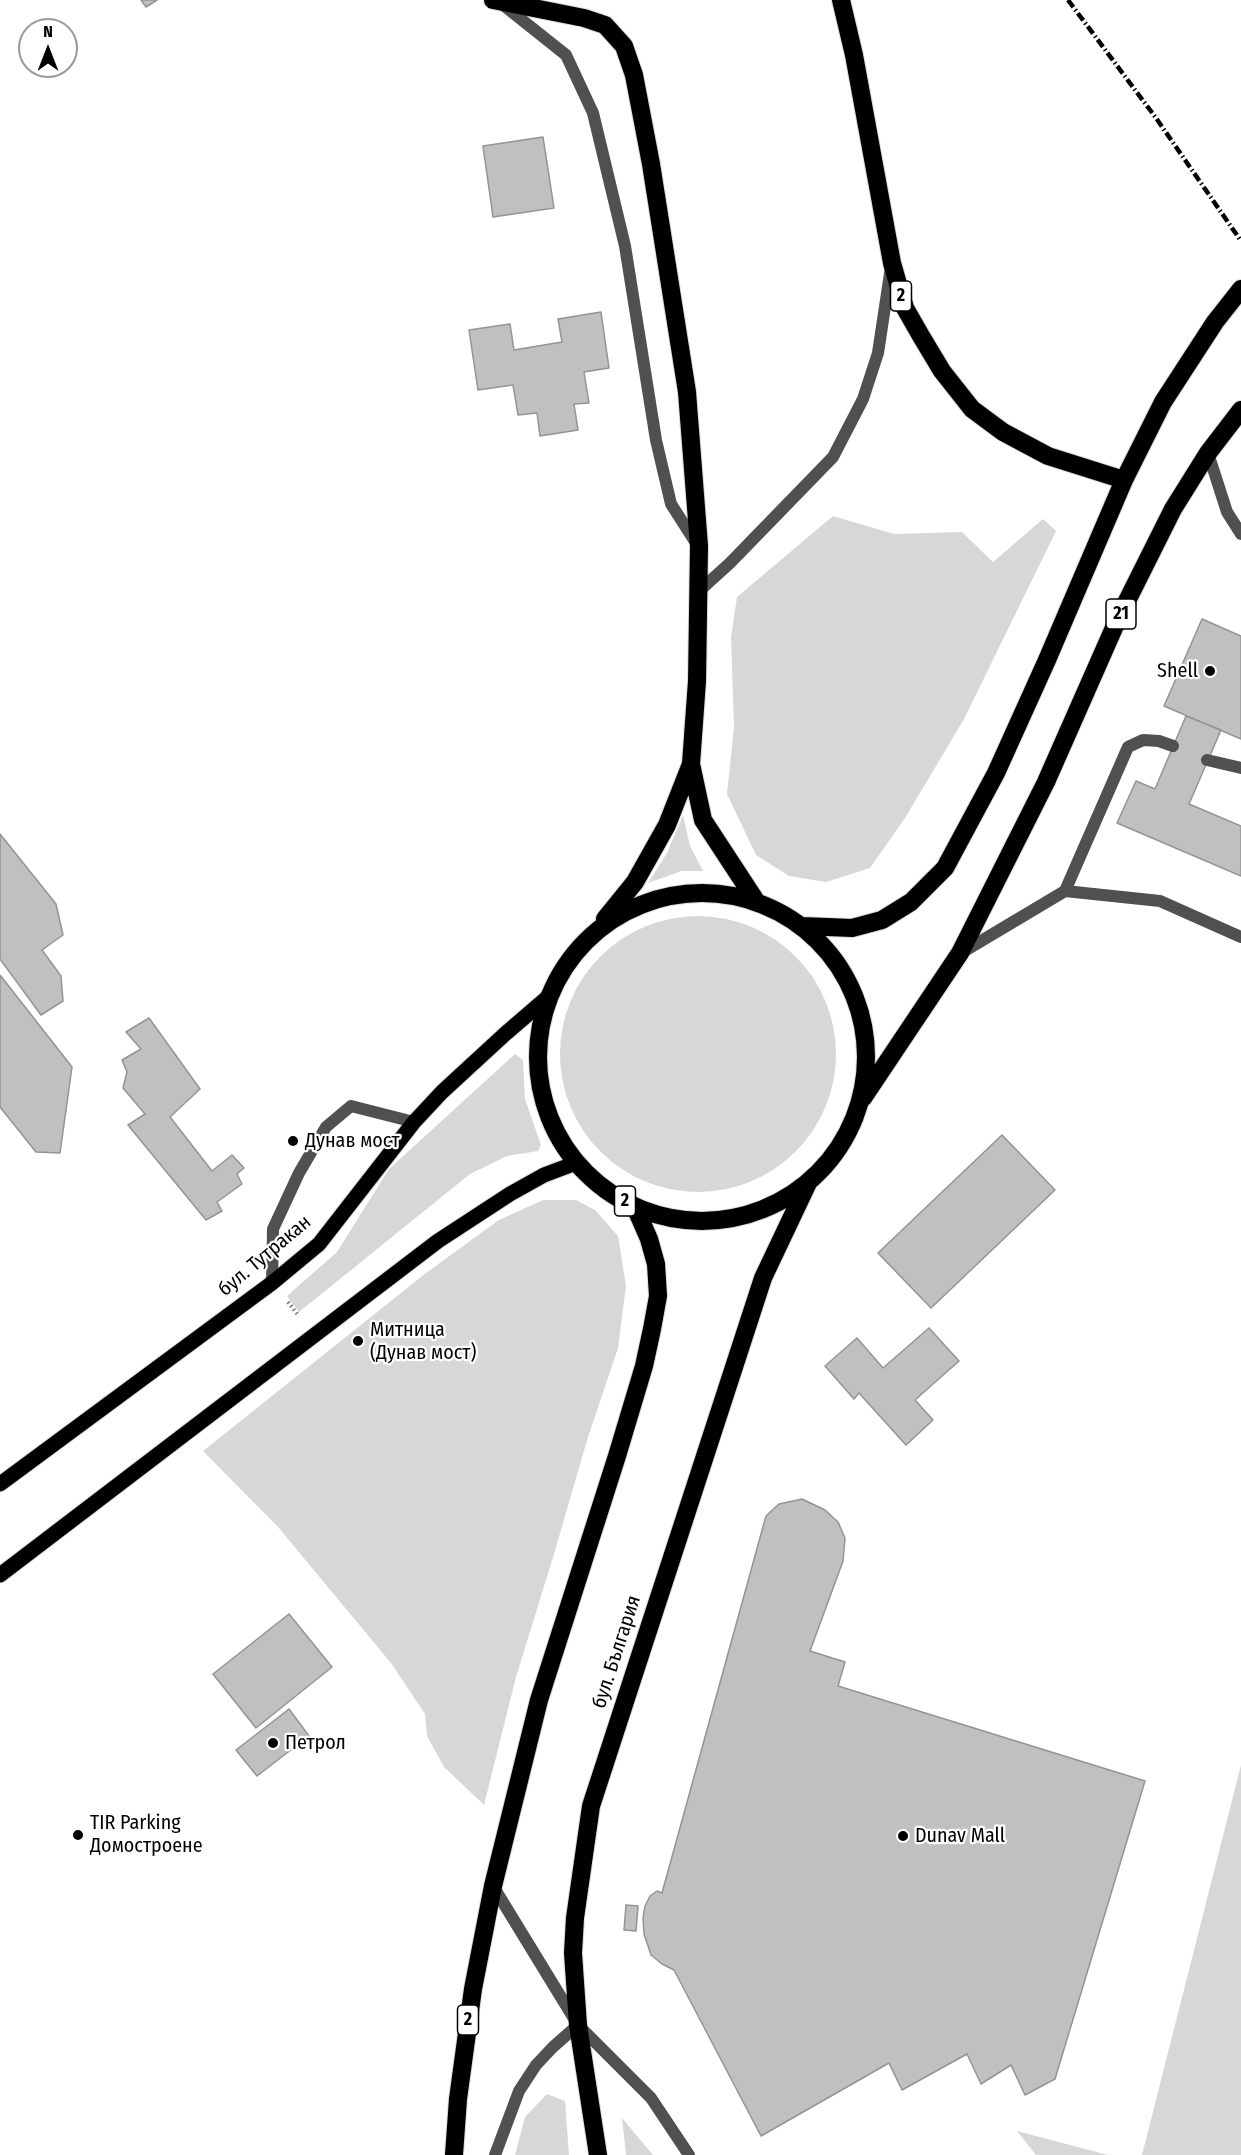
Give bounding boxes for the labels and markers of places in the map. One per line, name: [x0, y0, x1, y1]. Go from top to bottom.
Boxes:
place label: Shell: [1157, 659, 1198, 683]
marker: Shell: [1203, 664, 1217, 678]
place label: Дунав мост: [305, 1129, 400, 1153]
marker: Дунав мост: [286, 1134, 300, 1148]
place label: Митница (Дунав мост): [370, 1318, 476, 1365]
marker: Митница (Дунав мост): [351, 1334, 365, 1348]
place label: Петрол: [285, 1731, 346, 1755]
marker: Петрол: [266, 1736, 280, 1750]
place label: TIR Parking Домостроене: [90, 1811, 203, 1858]
place label: Dunav Mall: [915, 1824, 1005, 1848]
marker: TIR Parking Домостроене: [71, 1828, 85, 1842]
marker: Dunav Mall: [896, 1829, 910, 1843]

